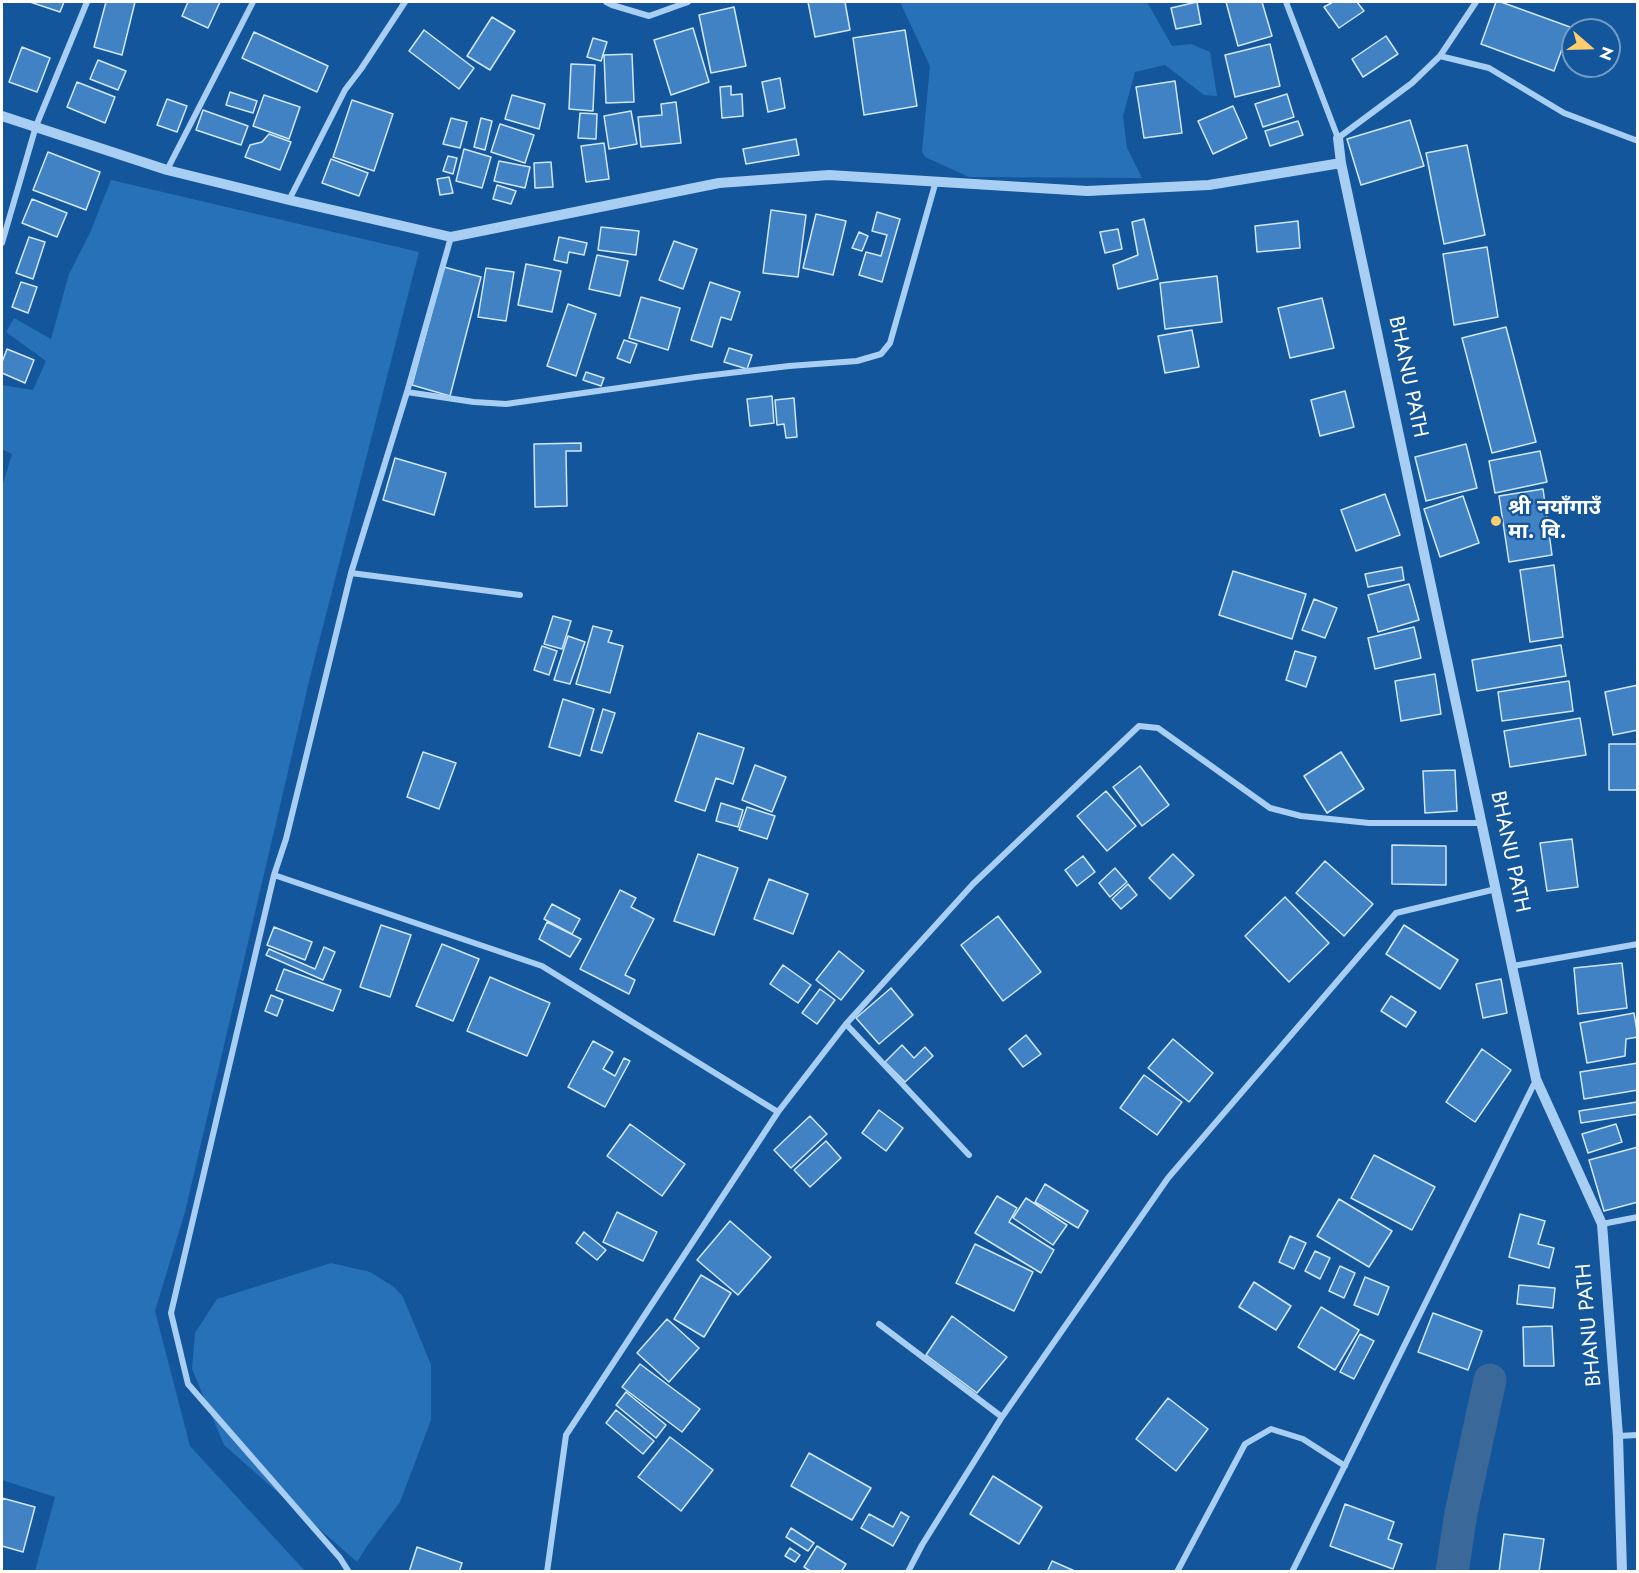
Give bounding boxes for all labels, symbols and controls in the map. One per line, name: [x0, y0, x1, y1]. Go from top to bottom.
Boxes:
north arrow: [1561, 18, 1621, 78]
text: N: [1594, 44, 1619, 64]
street label: BHANU PATH: [1382, 314, 1432, 440]
place label: श्री नयाँगाउँ मा. वि.: [1508, 496, 1601, 546]
marker: श्री नयाँगाउँ मा. वि.: [1489, 514, 1503, 528]
street label: BHANU PATH: [1484, 789, 1534, 915]
street label: BHANU PATH: [1572, 1262, 1608, 1388]

